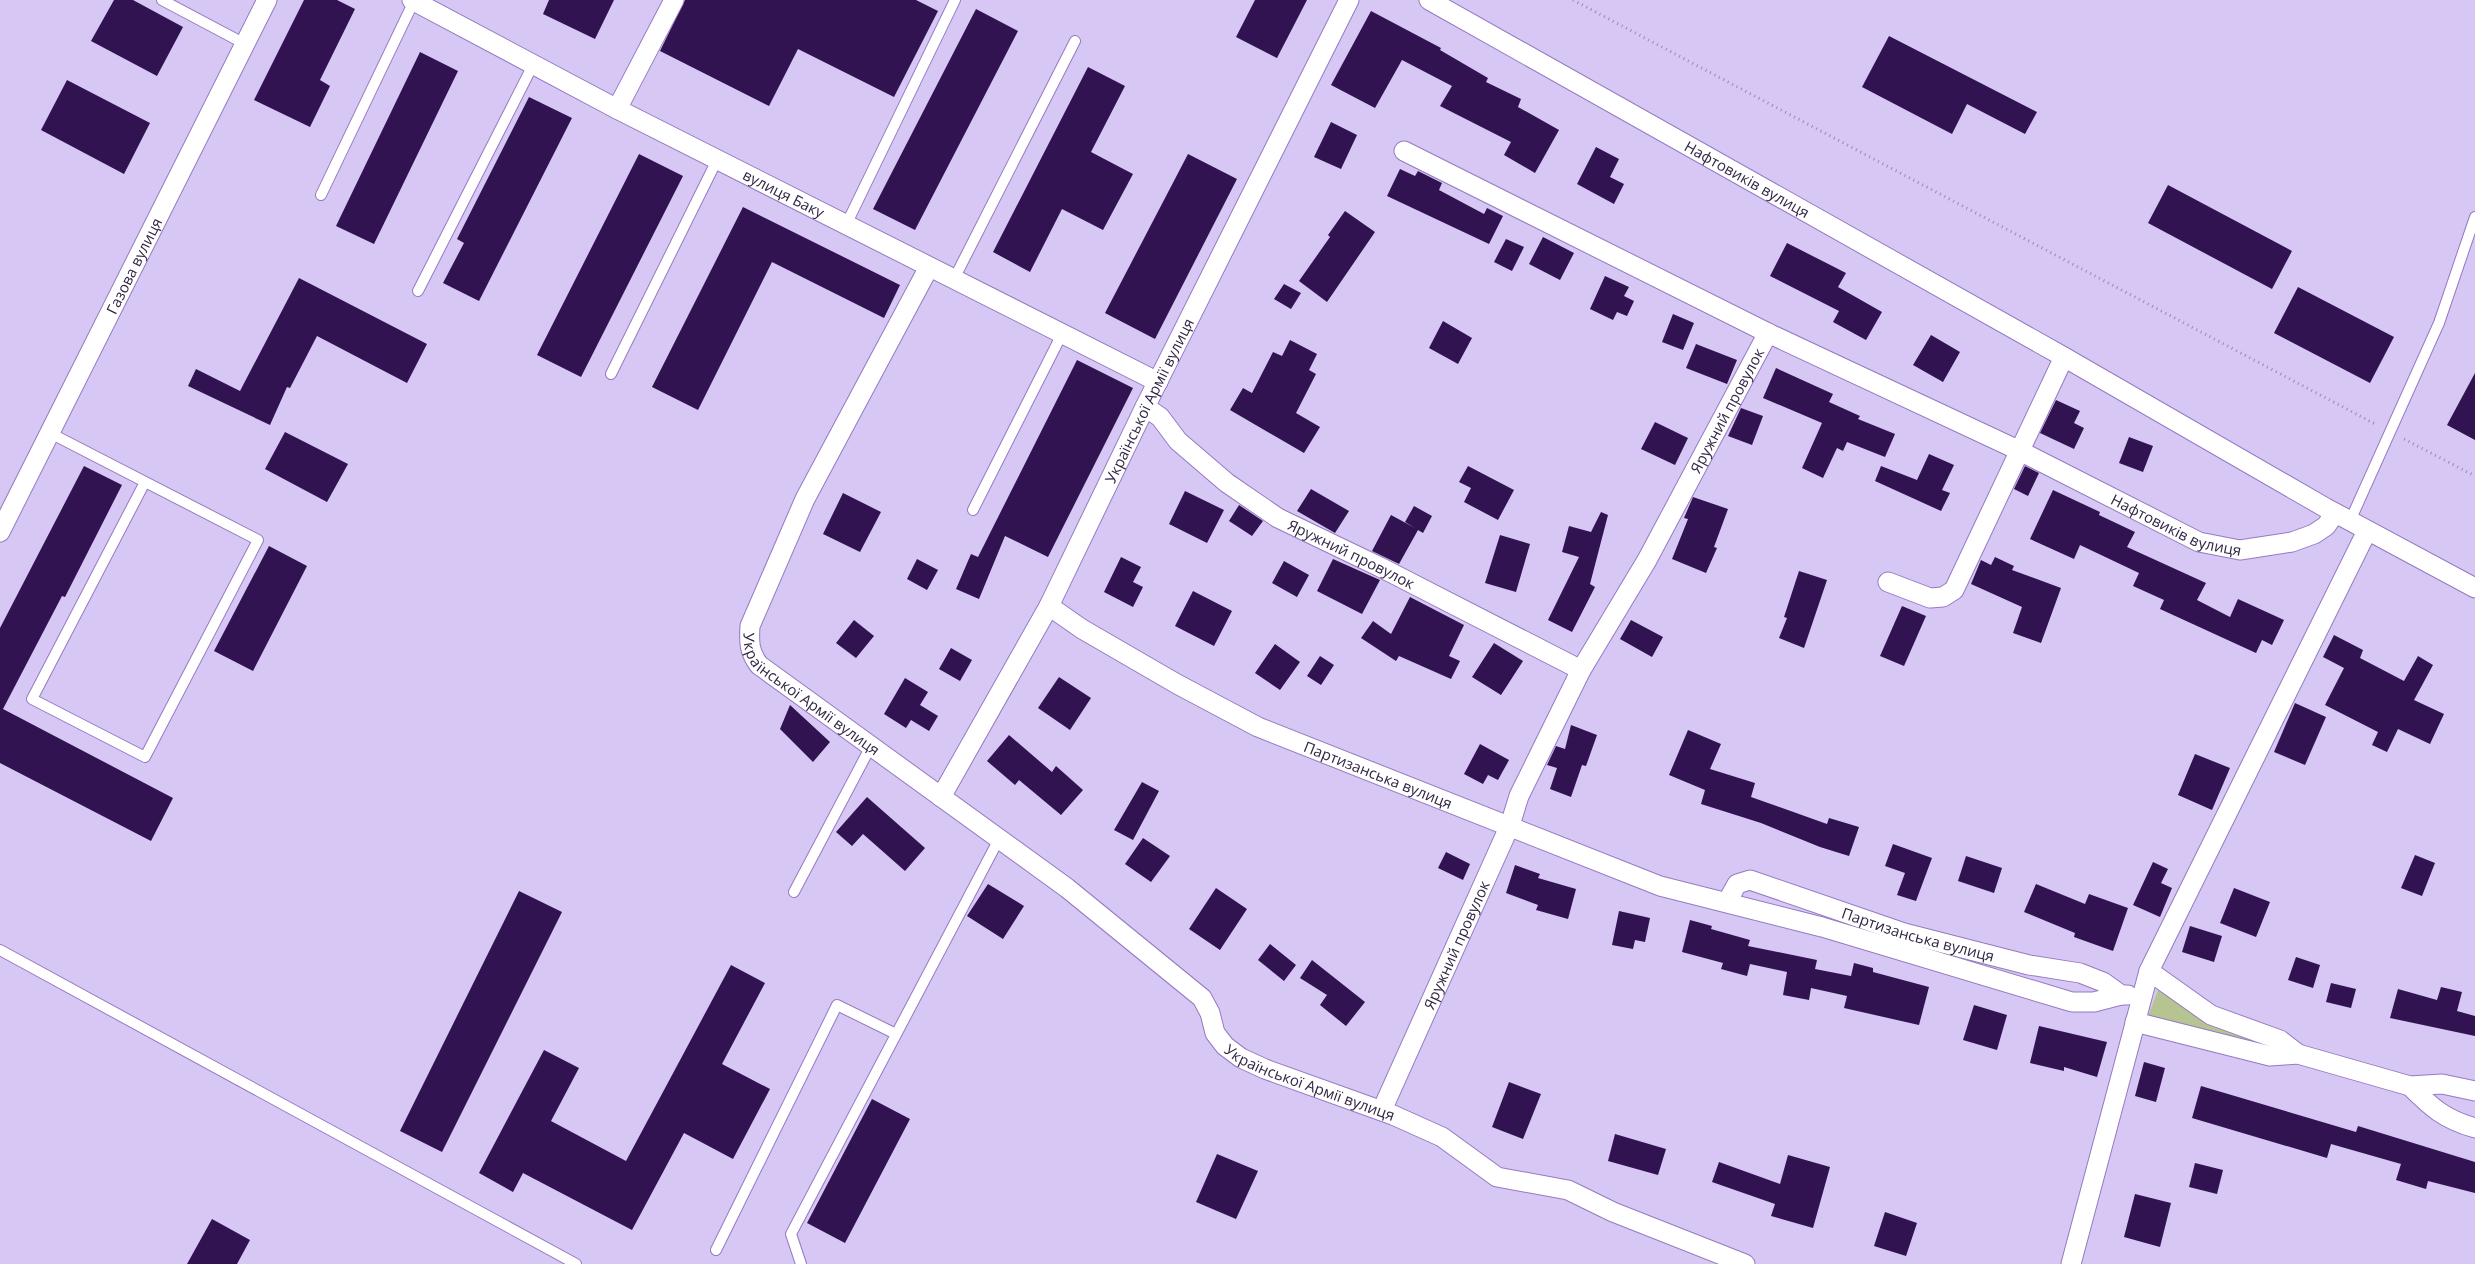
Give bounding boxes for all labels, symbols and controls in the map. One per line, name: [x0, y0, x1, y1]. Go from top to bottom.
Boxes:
street label: Нафтовиків вулиця: [1681, 136, 1813, 222]
street label: вулиця Баку: [740, 164, 828, 222]
street label: Газова вулиця: [101, 214, 166, 317]
street label: Української Армії вулиця: [1100, 315, 1198, 486]
street label: Яружний провулок: [1685, 344, 1768, 476]
street label: Нафтовиків вулиця: [2108, 489, 2243, 560]
street label: Яружний провулок: [1285, 514, 1418, 593]
street label: Української Армії вулиця: [740, 633, 884, 759]
street label: Партизанська вулиця: [1301, 736, 1455, 813]
street label: Яружний провулок: [1419, 877, 1494, 1012]
street label: Партизанська вулиця: [1839, 902, 1997, 966]
street label: Української Армії вулиця: [1221, 1039, 1398, 1125]

